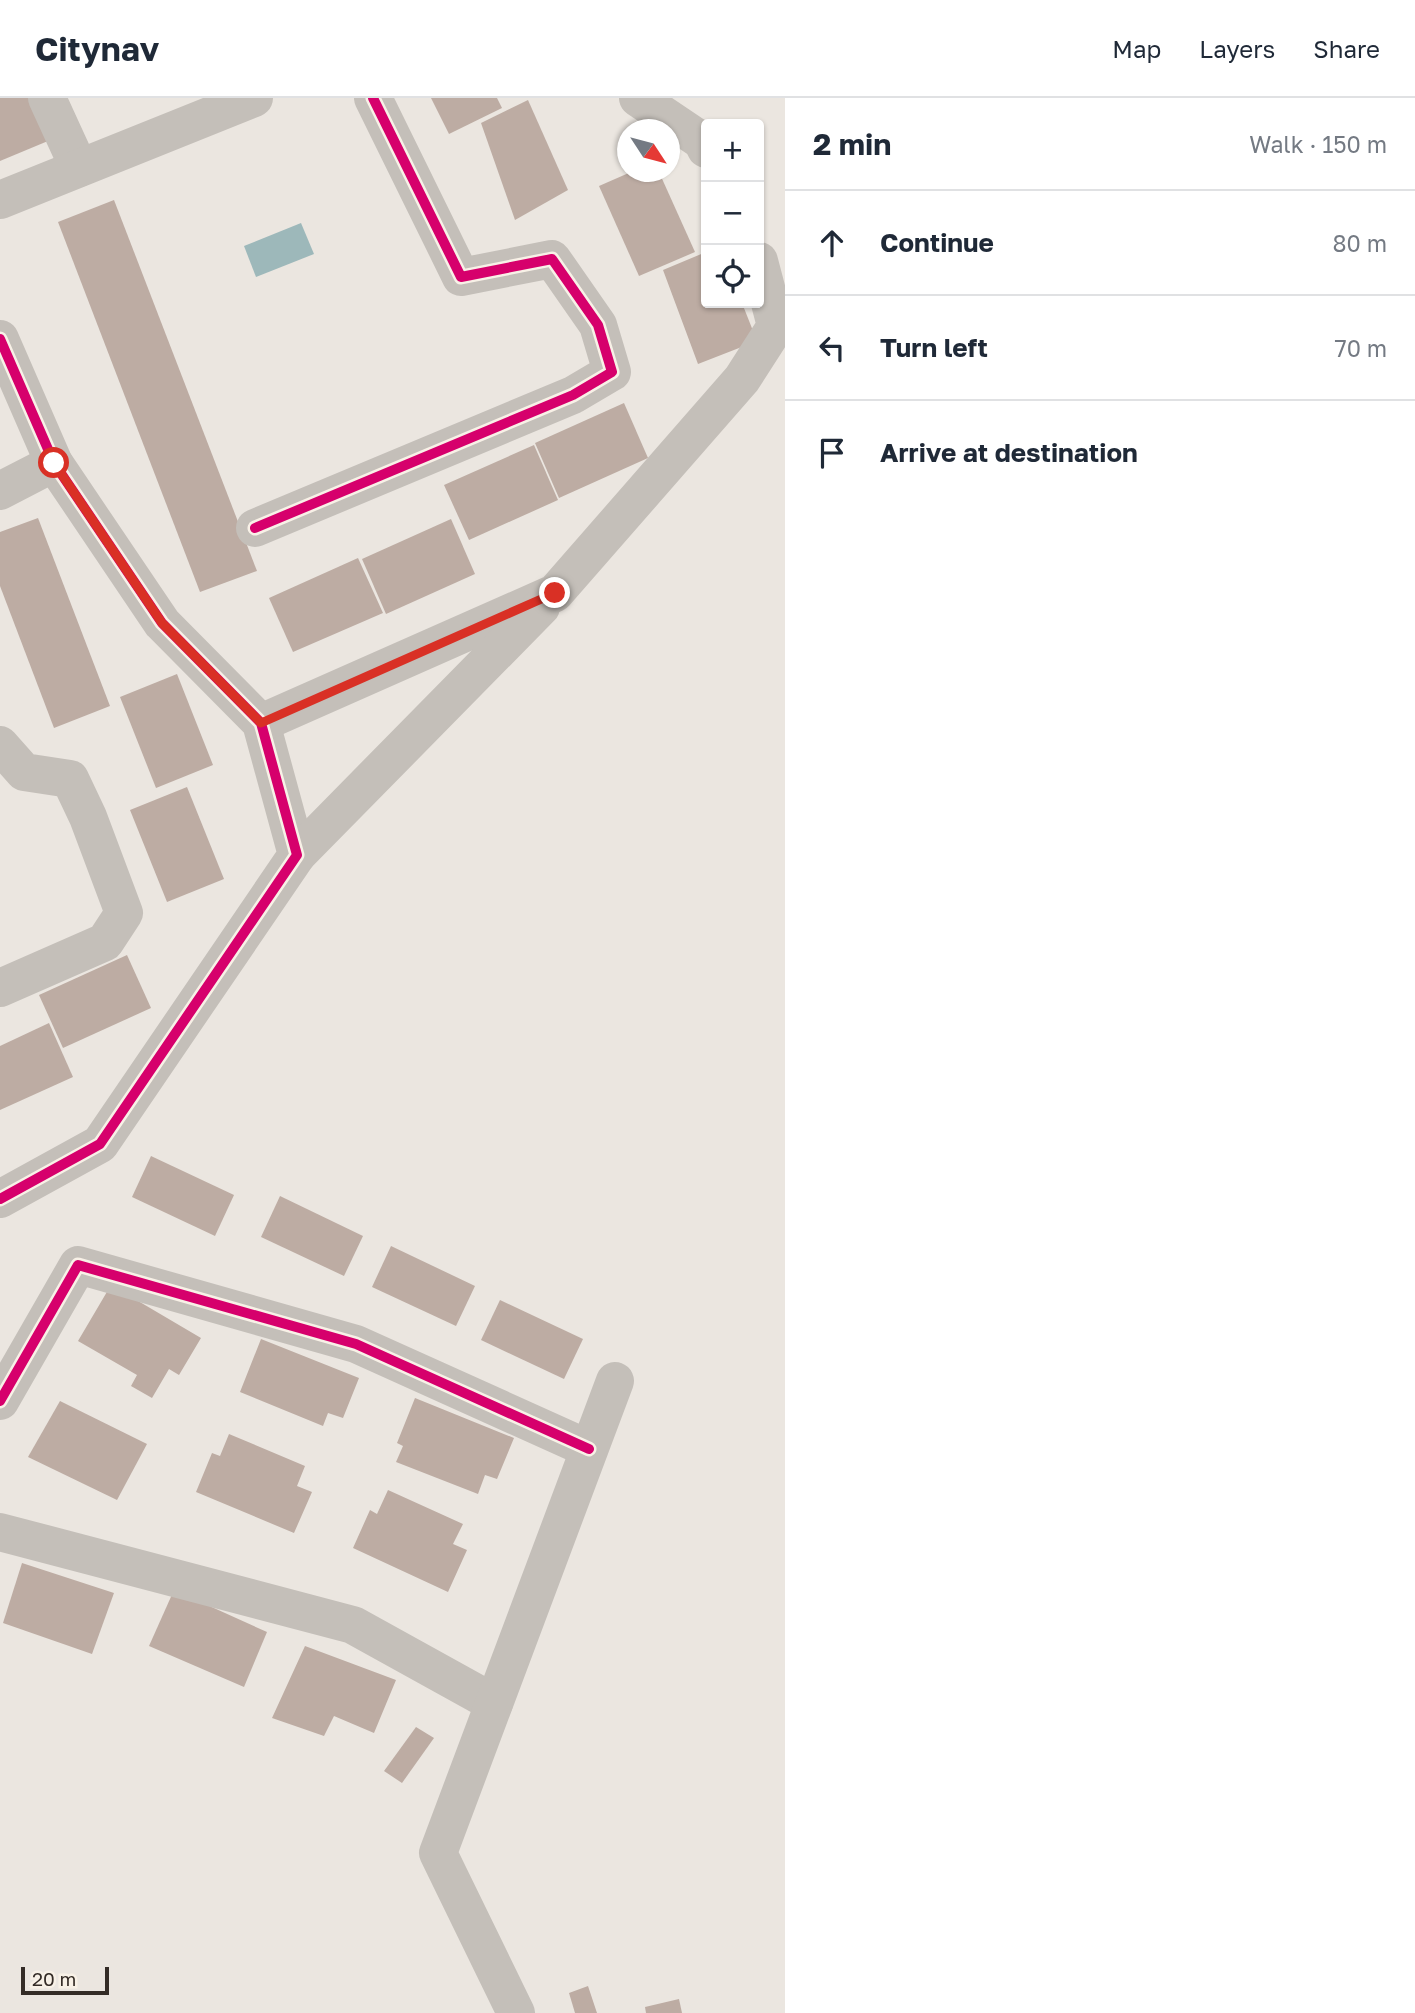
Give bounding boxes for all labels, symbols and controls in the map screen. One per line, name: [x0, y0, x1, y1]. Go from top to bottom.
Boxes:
text: Citynav: [35, 29, 159, 68]
text: Map: [1112, 34, 1161, 63]
text: Layers: [1199, 34, 1275, 63]
text: Share: [1313, 34, 1380, 63]
north arrow: [617, 119, 680, 182]
map controls: [701, 119, 764, 308]
button: +: [701, 119, 764, 182]
text: 2 min: [813, 126, 891, 162]
text: Walk · 150 m: [1249, 130, 1387, 158]
button: −: [701, 182, 764, 245]
icon: ahead: [813, 224, 851, 262]
text: Continue: [880, 227, 994, 258]
text: 80 m: [1333, 229, 1387, 257]
button: locate: [701, 245, 764, 308]
icon: left: [813, 329, 851, 367]
text: Turn left: [880, 332, 988, 363]
text: 70 m: [1334, 334, 1387, 362]
icon: arrive: [813, 434, 851, 472]
text: Arrive at destination: [880, 437, 1138, 468]
route start: [38, 447, 69, 478]
route end: [539, 577, 570, 608]
scale bar: [21, 1964, 108, 1996]
text: 20 m: [32, 1967, 76, 1990]

